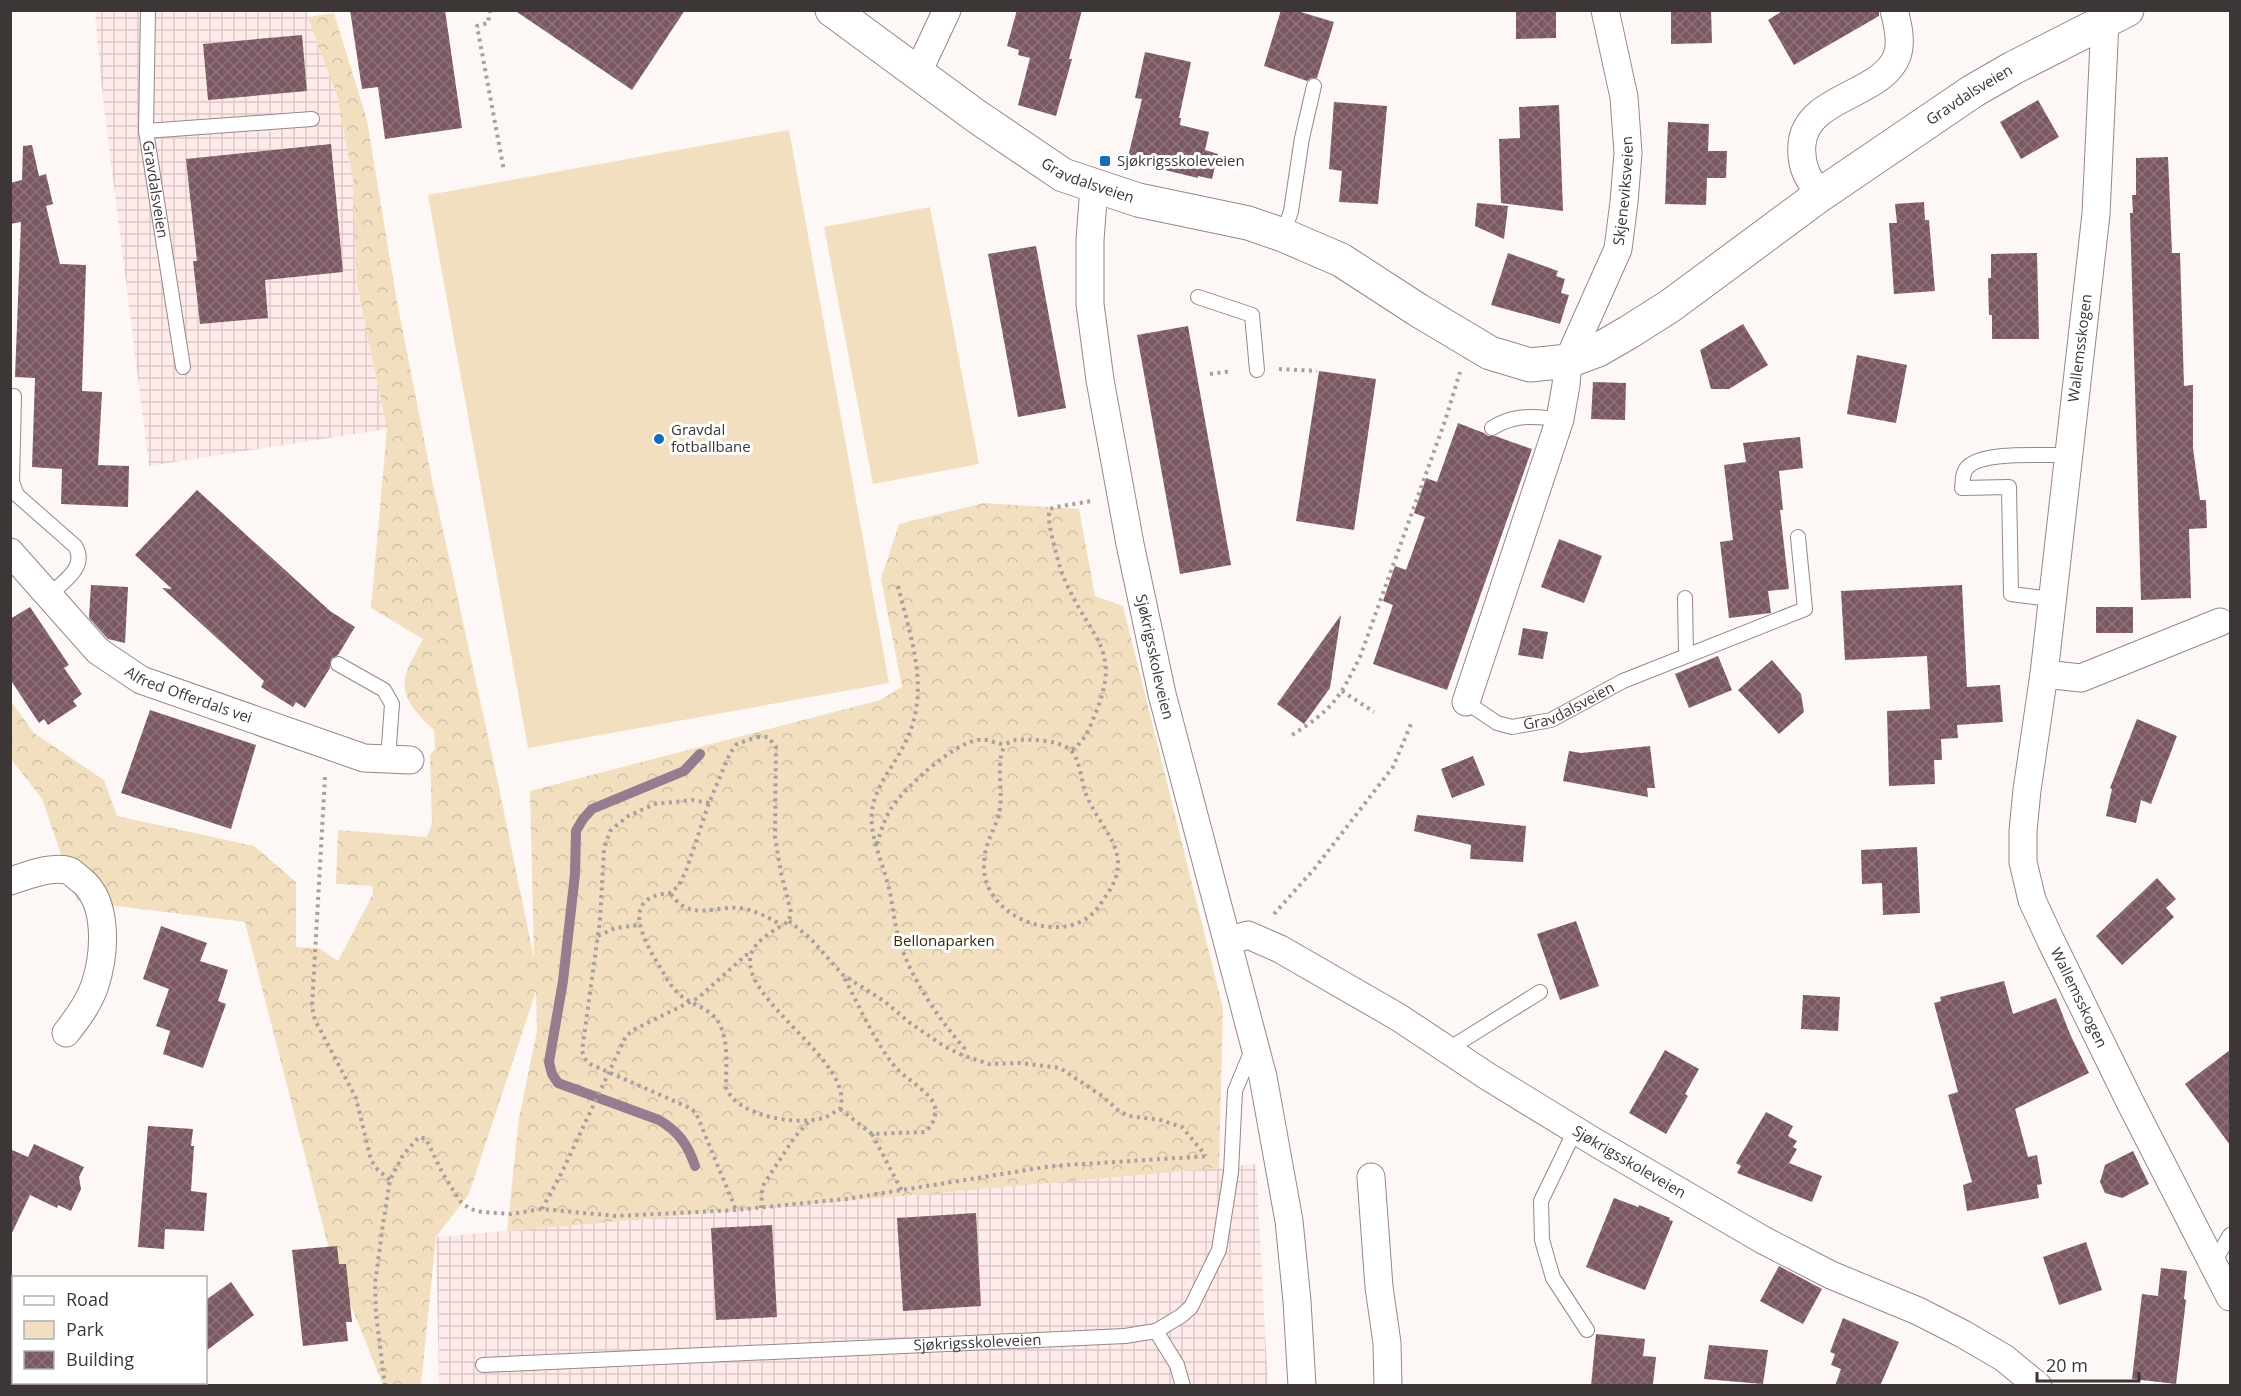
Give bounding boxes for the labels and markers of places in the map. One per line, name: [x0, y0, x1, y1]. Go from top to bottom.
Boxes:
place label: Sjøkrigsskoleveien: [1117, 150, 1245, 170]
marker: Sjøkrigsskoleveien: [1098, 154, 1112, 168]
place label: Gravdal fotballbane: [671, 419, 751, 456]
marker: Gravdal fotballbane: [652, 432, 666, 446]

